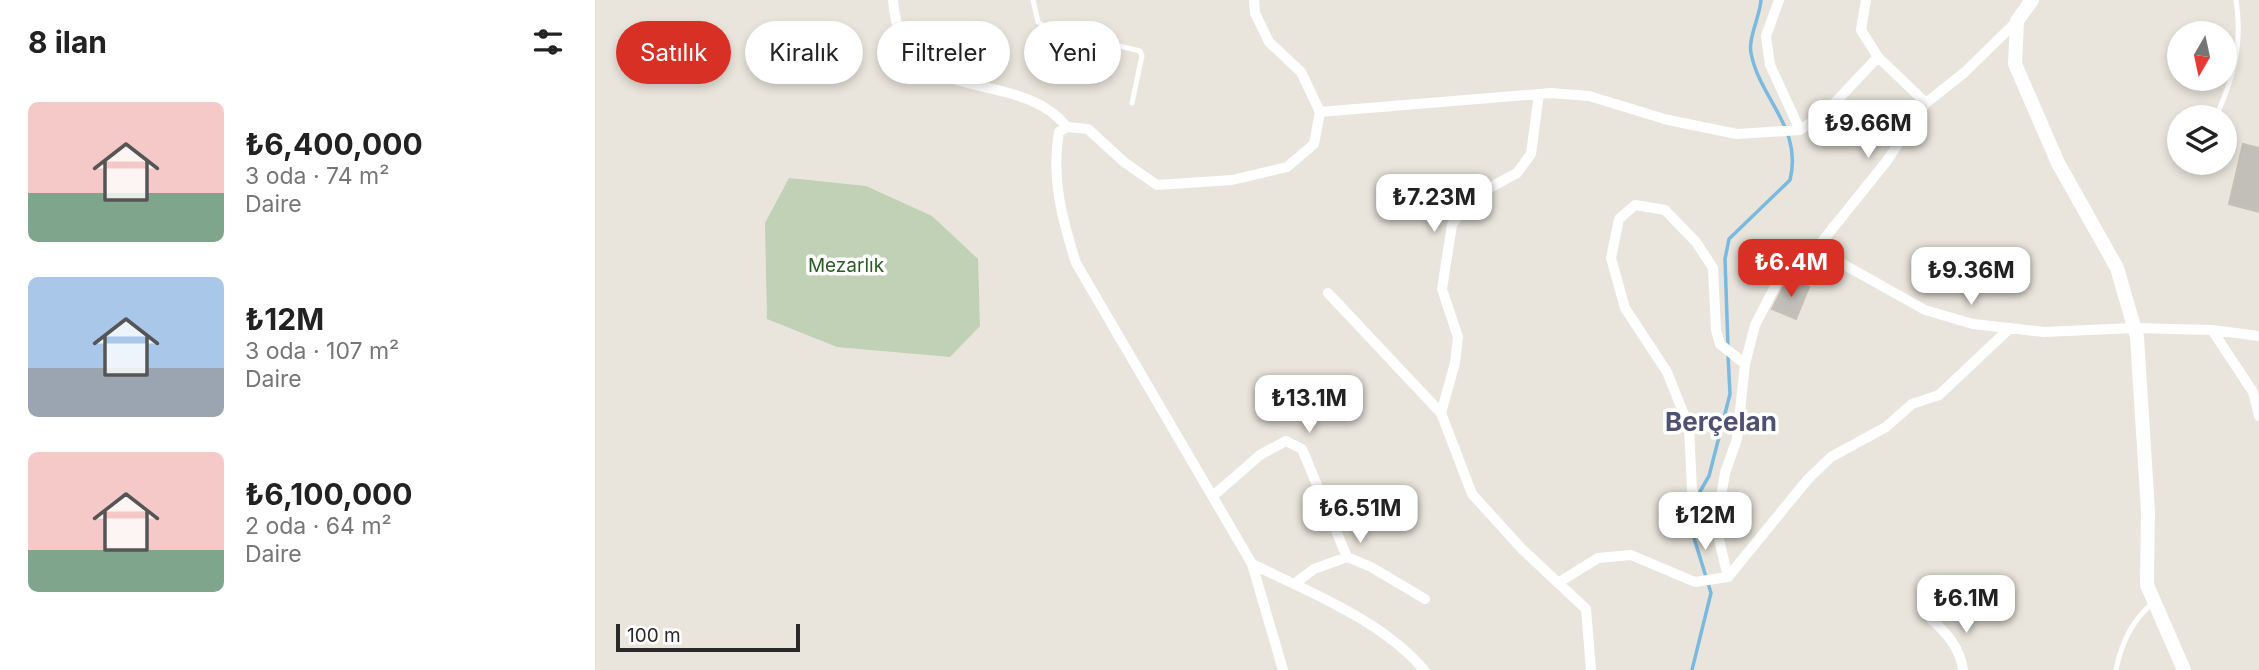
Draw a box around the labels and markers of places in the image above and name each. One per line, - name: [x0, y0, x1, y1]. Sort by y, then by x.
- pin: ₺9.66M: [1811, 100, 1925, 160]
- pin: ₺7.23M: [1377, 174, 1491, 234]
- pin: ₺6.4M: [1742, 240, 1840, 299]
- pin: ₺9.36M: [1914, 247, 2028, 307]
- pin: ₺13.1M: [1252, 376, 1366, 435]
- pin: ₺6.51M: [1303, 486, 1417, 545]
- pin: ₺12M: [1664, 492, 1746, 552]
- pin: ₺6.1M: [1917, 576, 2015, 635]

